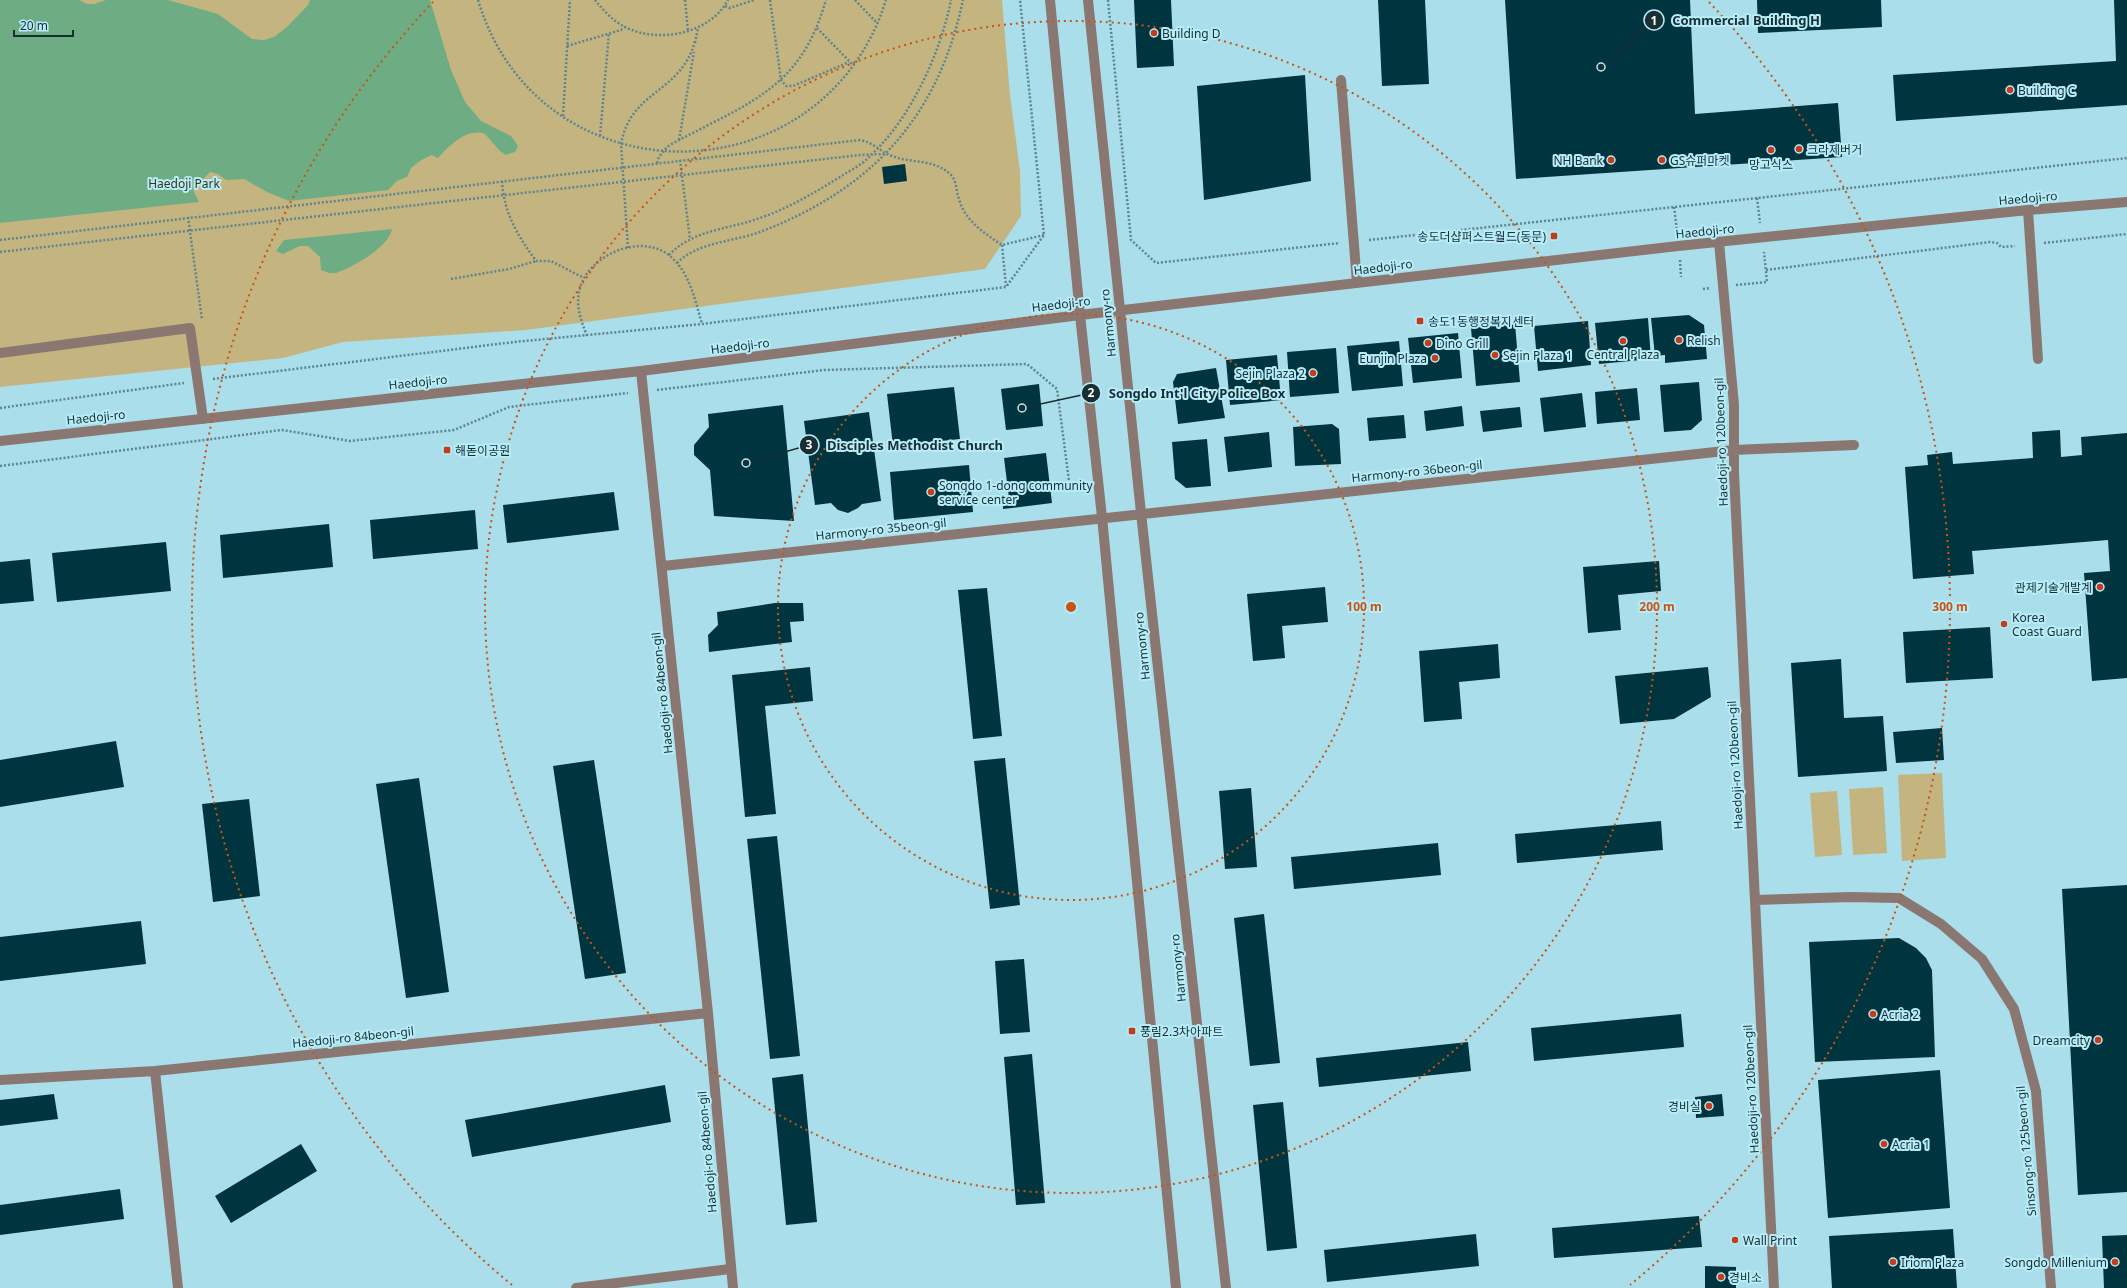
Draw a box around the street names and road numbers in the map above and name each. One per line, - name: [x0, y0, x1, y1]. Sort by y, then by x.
- street label: Haedoji-ro: [1998, 187, 2058, 209]
- street label: Haedoji-ro: [1675, 219, 1735, 243]
- street label: Haedoji-ro: [1353, 255, 1413, 279]
- street label: Harmony-ro: [1096, 288, 1120, 358]
- street label: Haedoji-ro: [1031, 292, 1091, 316]
- street label: Haedoji-ro: [710, 334, 770, 358]
- street label: Haedoji-ro: [388, 370, 448, 394]
- street label: Haedoji-ro 120beon-gil: [1710, 377, 1732, 507]
- street label: Haedoji-ro: [66, 405, 126, 429]
- street label: Harmony-ro 36beon-gil: [1351, 456, 1483, 486]
- street label: Harmony-ro 35beon-gil: [815, 514, 947, 544]
- street label: Harmony-ro: [1130, 611, 1154, 681]
- street label: Haedoji-ro 84beon-gil: [647, 631, 677, 755]
- street label: Haedoji-ro 120beon-gil: [1723, 700, 1747, 830]
- street label: Harmony-ro: [1166, 933, 1190, 1003]
- street label: Haedoji-ro 84beon-gil: [291, 1022, 415, 1052]
- street label: Haedoji-ro 120beon-gil: [1739, 1024, 1763, 1154]
- street label: Sinsong-ro 125beon-gil: [2012, 1085, 2040, 1217]
- street label: Haedoji-ro 84beon-gil: [693, 1090, 721, 1214]

